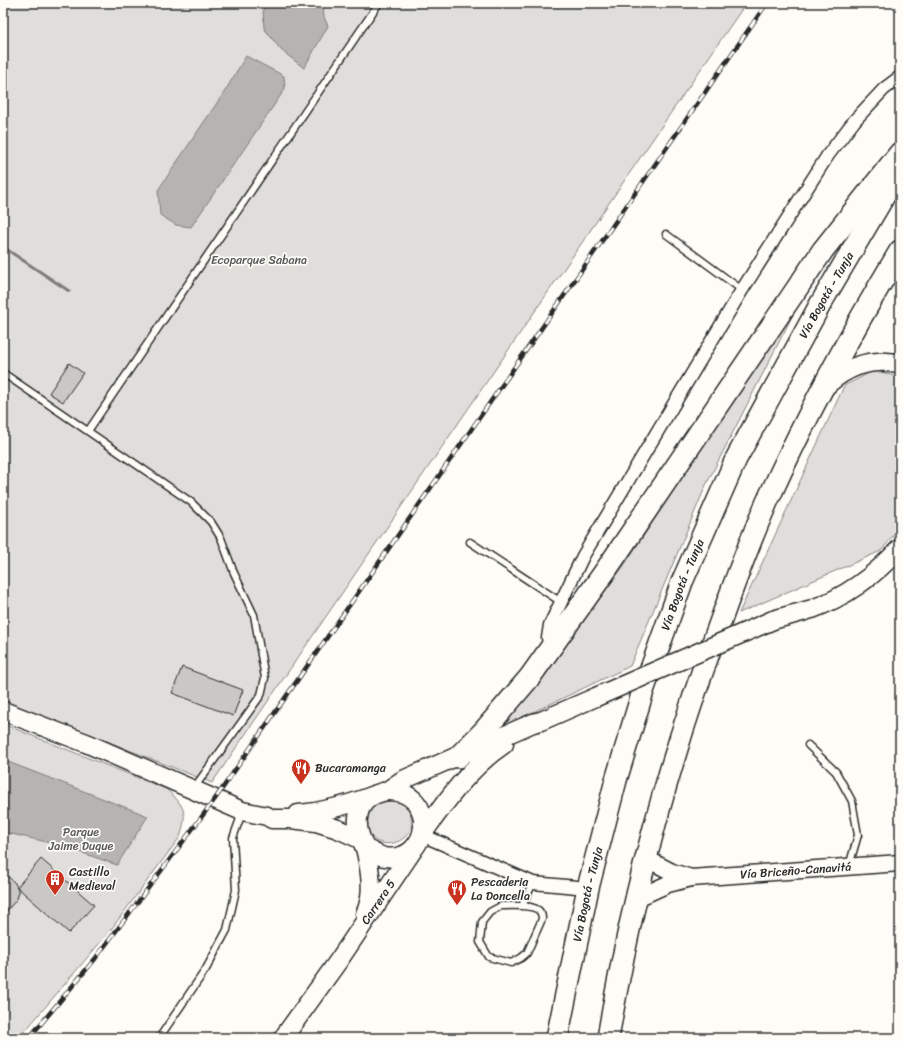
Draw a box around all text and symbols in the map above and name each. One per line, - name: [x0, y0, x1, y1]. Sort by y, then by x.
- street label: Vía Bogotá - Tunja: [793, 247, 860, 343]
- park label: Ecoparque Sabana: [211, 249, 307, 271]
- street label: Vía Bogotá - Tunja: [654, 535, 711, 634]
- restaurant icon: Bucaramanga: [290, 757, 312, 785]
- place label: Bucaramanga: [315, 757, 387, 779]
- park label: Parque Jaime Duque: [48, 821, 114, 857]
- street label: Vía Bogotá - Tunja: [566, 843, 610, 944]
- street label: Vía Briceño-Canavitá: [739, 856, 852, 885]
- place label: Castillo Medieval: [69, 861, 116, 897]
- building icon: Castillo Medieval: [44, 868, 66, 896]
- place label: Pescaderia La Doncella: [471, 871, 530, 907]
- street label: Carrera 5: [355, 875, 401, 929]
- restaurant icon: Pescaderia La Doncella: [446, 878, 468, 906]

